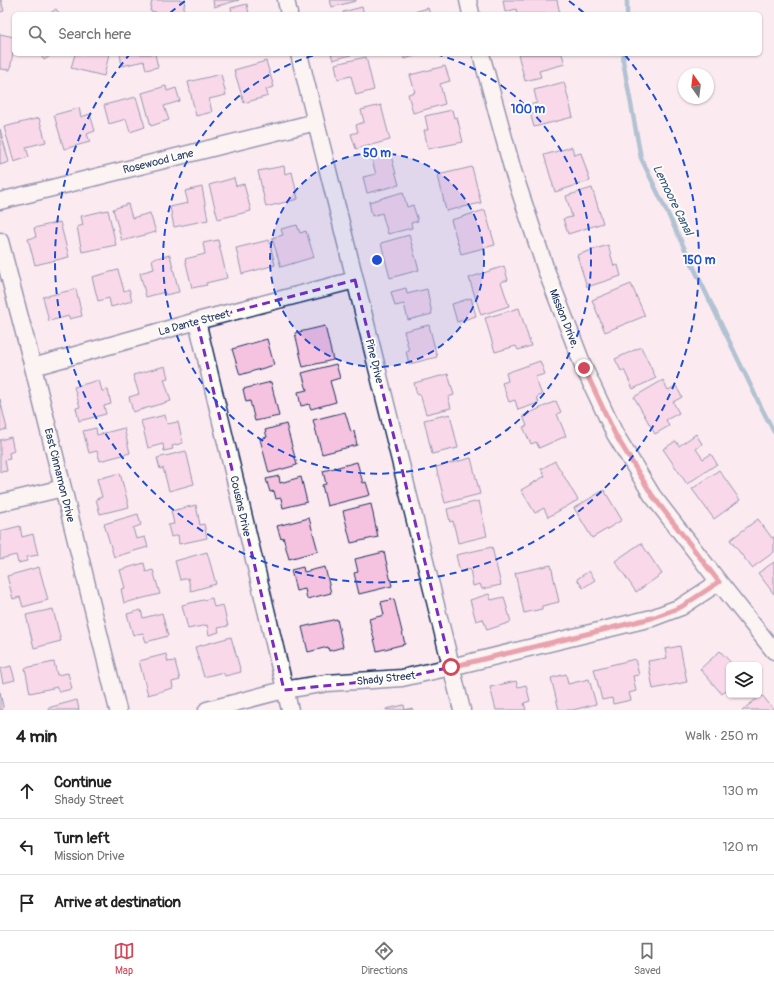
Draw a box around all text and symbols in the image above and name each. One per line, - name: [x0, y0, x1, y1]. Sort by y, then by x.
- search box: [12, 12, 762, 56]
- icon: search: [26, 23, 48, 45]
- text: Search here: [58, 25, 131, 44]
- north arrow: [678, 68, 714, 104]
- text: 100 m: [511, 102, 546, 117]
- street label: Rosewood Lane: [121, 146, 195, 177]
- text: 50 m: [363, 146, 391, 161]
- water label: Lemoore Canal: [649, 163, 697, 239]
- centre of rings: [370, 253, 384, 267]
- text: 150 m: [683, 253, 716, 268]
- street label: Mission Drive: [546, 287, 581, 348]
- street label: La Dante Street: [157, 307, 232, 338]
- street label: Pine Drive: [363, 337, 386, 385]
- route end: [575, 359, 593, 377]
- street label: East Cinnamon Drive: [42, 427, 78, 524]
- street label: Cousins Drive: [227, 475, 254, 538]
- route start: [442, 658, 460, 676]
- map controls: [726, 662, 762, 698]
- button: layers: [726, 662, 762, 698]
- street label: Shady Street: [356, 669, 417, 688]
- text: 4 min: [16, 726, 57, 747]
- text: Walk · 250 m: [685, 728, 758, 744]
- text: Continue: [54, 773, 112, 792]
- icon: ahead: [16, 780, 38, 802]
- text: 130 m: [722, 783, 758, 799]
- text: Shady Street: [54, 792, 124, 808]
- text: Turn left: [54, 829, 110, 848]
- icon: left: [16, 836, 38, 858]
- text: 120 m: [722, 839, 758, 855]
- text: Mission Drive: [54, 848, 124, 864]
- icon: arrive: [16, 892, 38, 914]
- text: Arrive at destination: [54, 893, 181, 912]
- tab: Map: [113, 940, 135, 977]
- tab: Directions: [361, 940, 408, 977]
- tab: Saved: [634, 940, 661, 977]

